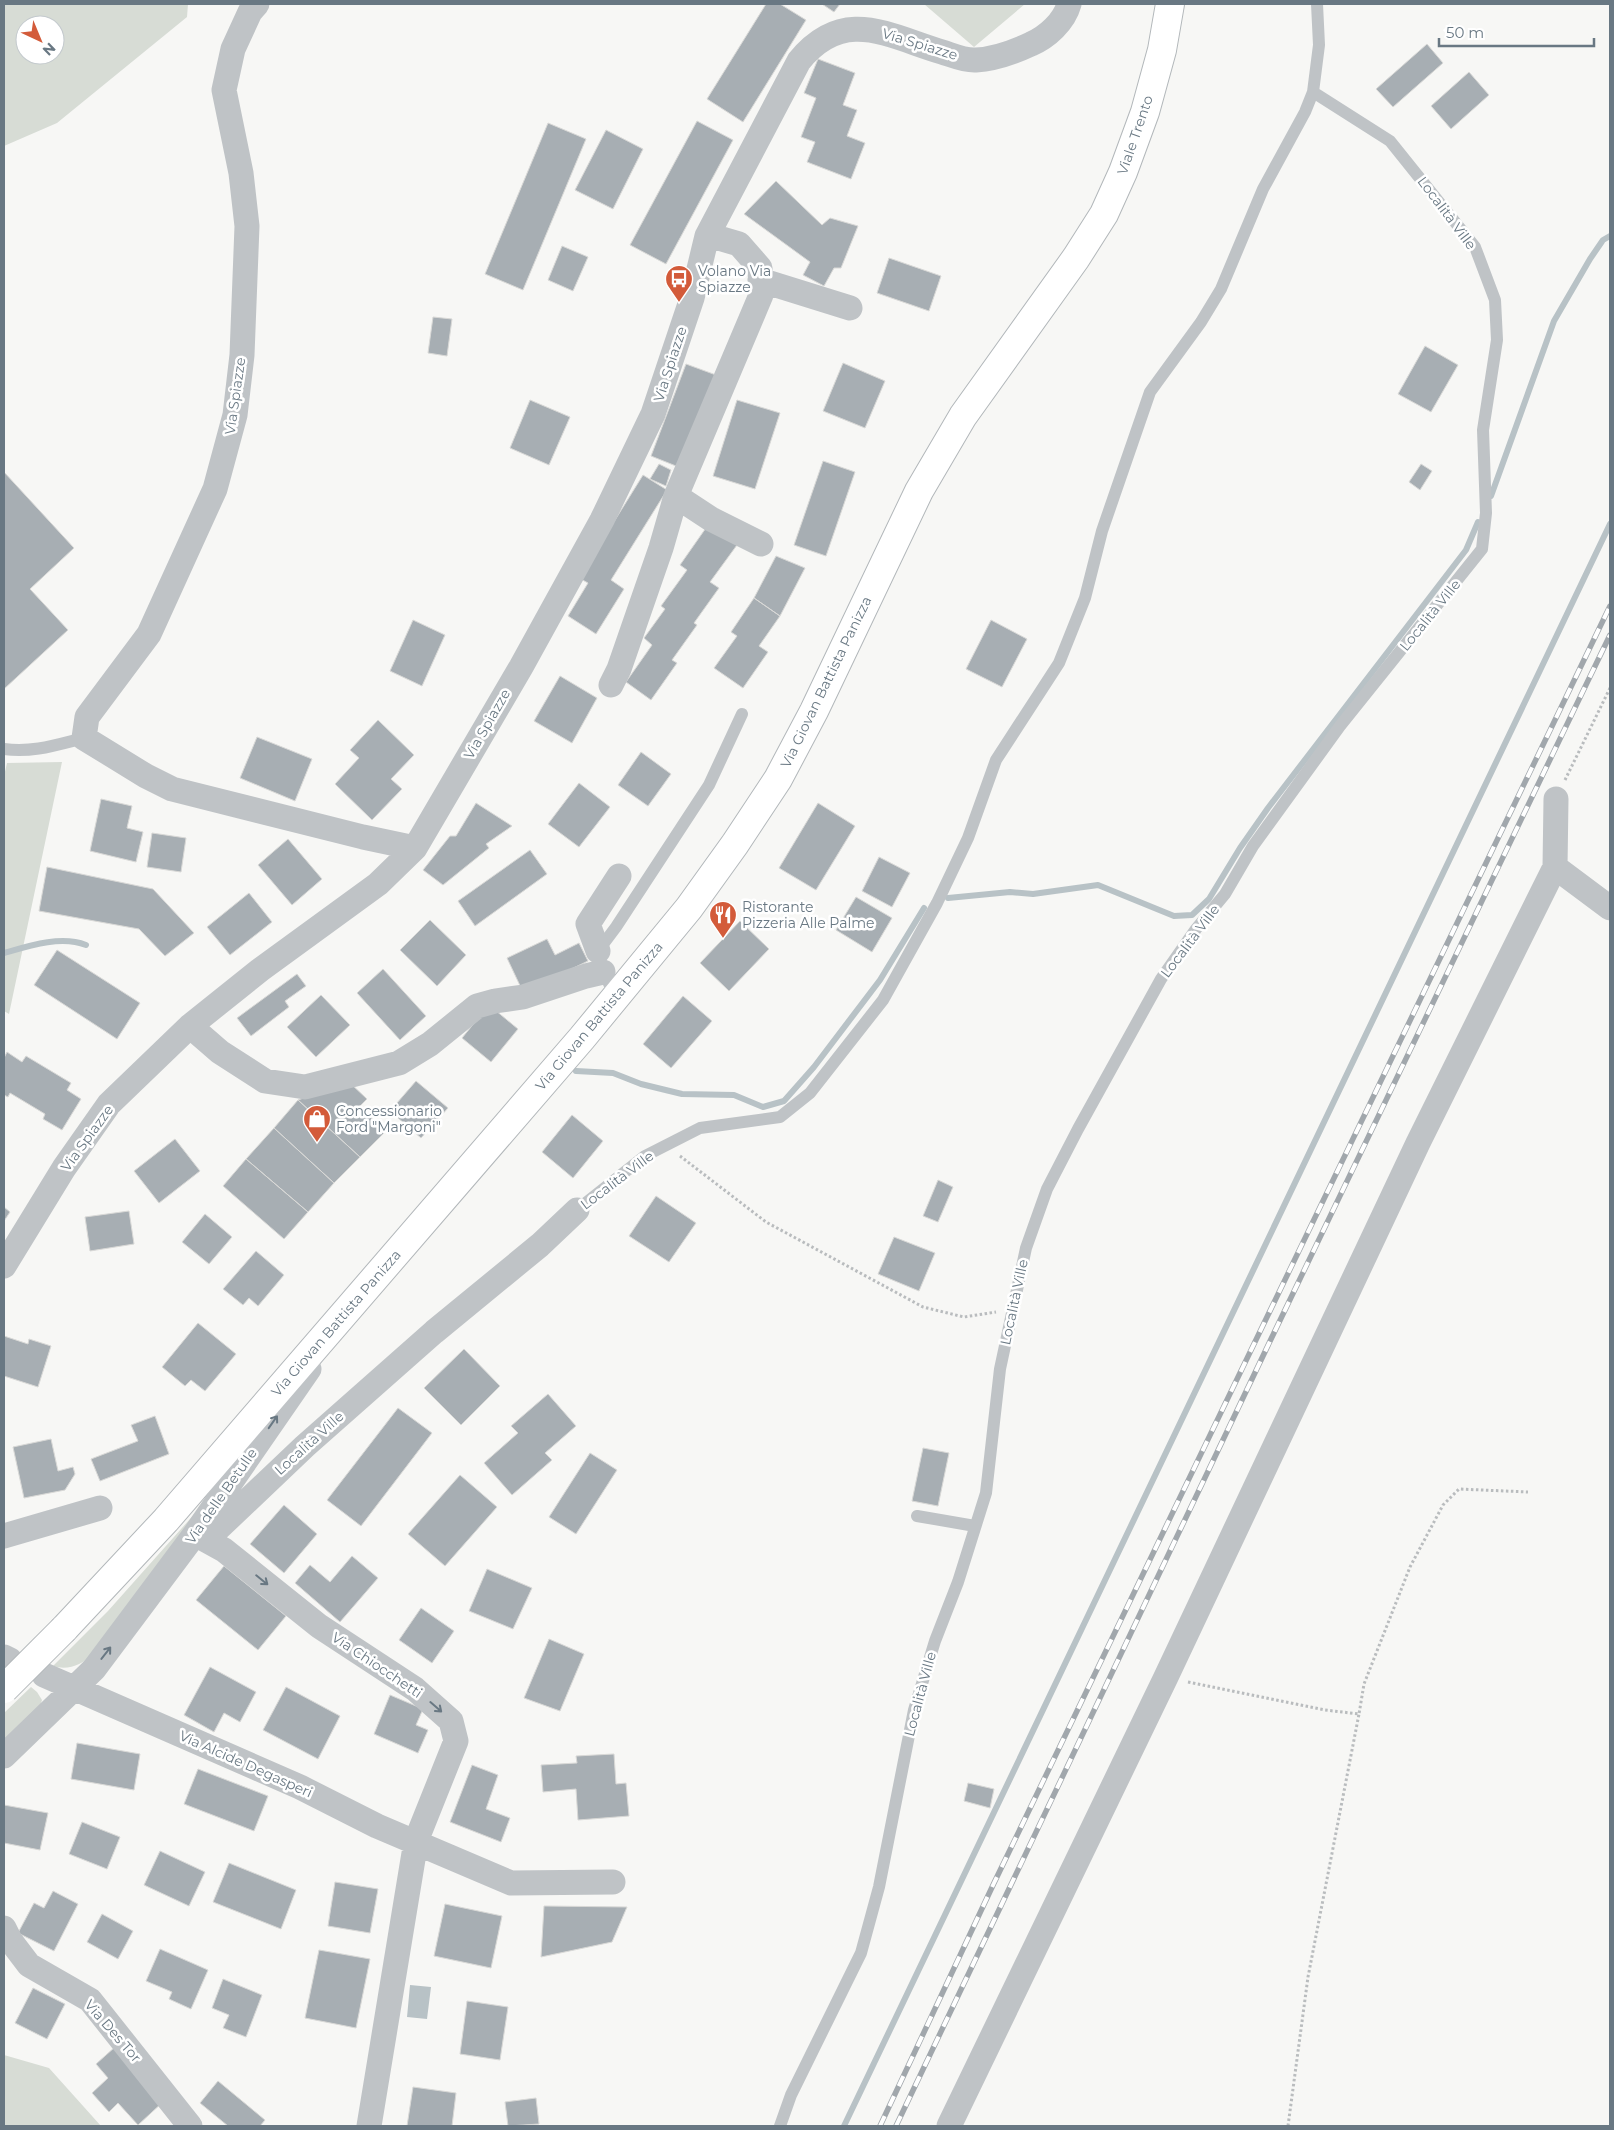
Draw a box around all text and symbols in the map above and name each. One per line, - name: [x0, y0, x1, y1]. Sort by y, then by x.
- north arrow: [15, 15, 65, 65]
- scale bar: [1439, 15, 1594, 47]
- text: 50 m: [1446, 23, 1484, 42]
- street label: Via Spiazze: [880, 24, 960, 64]
- text: N: [39, 39, 59, 60]
- street label: Viale Trento: [1113, 93, 1157, 177]
- street label: Località Ville: [1414, 173, 1480, 253]
- place label: Volano Via Spiazze: [698, 262, 771, 296]
- bus stop icon: Volano Via Spiazze: [664, 264, 694, 303]
- street label: Via Spiazze: [649, 324, 691, 404]
- street label: Via Spiazze: [221, 356, 249, 436]
- street label: Località Ville: [1396, 575, 1464, 655]
- street label: Via Giovan Battista Panizza: [777, 593, 875, 771]
- street label: Via Spiazze: [460, 686, 514, 762]
- place label: Ristorante Pizzeria Alle Palme: [742, 898, 875, 932]
- restaurant icon: Ristorante Pizzeria Alle Palme: [708, 900, 738, 939]
- street label: Località Ville: [1157, 901, 1223, 981]
- street label: Via Giovan Battista Panizza: [531, 938, 667, 1094]
- street label: Via Spiazze: [57, 1101, 117, 1175]
- place label: Concessionario Ford "Margoni": [336, 1102, 442, 1136]
- shop icon: Concessionario Ford "Margoni": [302, 1104, 332, 1143]
- street label: Località Ville: [577, 1147, 657, 1213]
- street label: Via Giovan Battista Panizza: [267, 1246, 405, 1400]
- street label: Località Ville: [996, 1258, 1032, 1346]
- street label: Località Ville: [271, 1407, 347, 1479]
- one-way arrow: [268, 1416, 278, 1430]
- street label: Via delle Betulle: [181, 1445, 261, 1547]
- one-way arrow: [255, 1575, 268, 1586]
- street label: Via Chiocchetti: [328, 1628, 426, 1702]
- one-way arrow: [100, 1647, 111, 1660]
- street label: Località Ville: [900, 1650, 940, 1738]
- one-way arrow: [429, 1701, 442, 1713]
- street label: Via Alcide Degasperi: [177, 1726, 315, 1802]
- street label: Via Des Tor: [81, 1996, 145, 2066]

